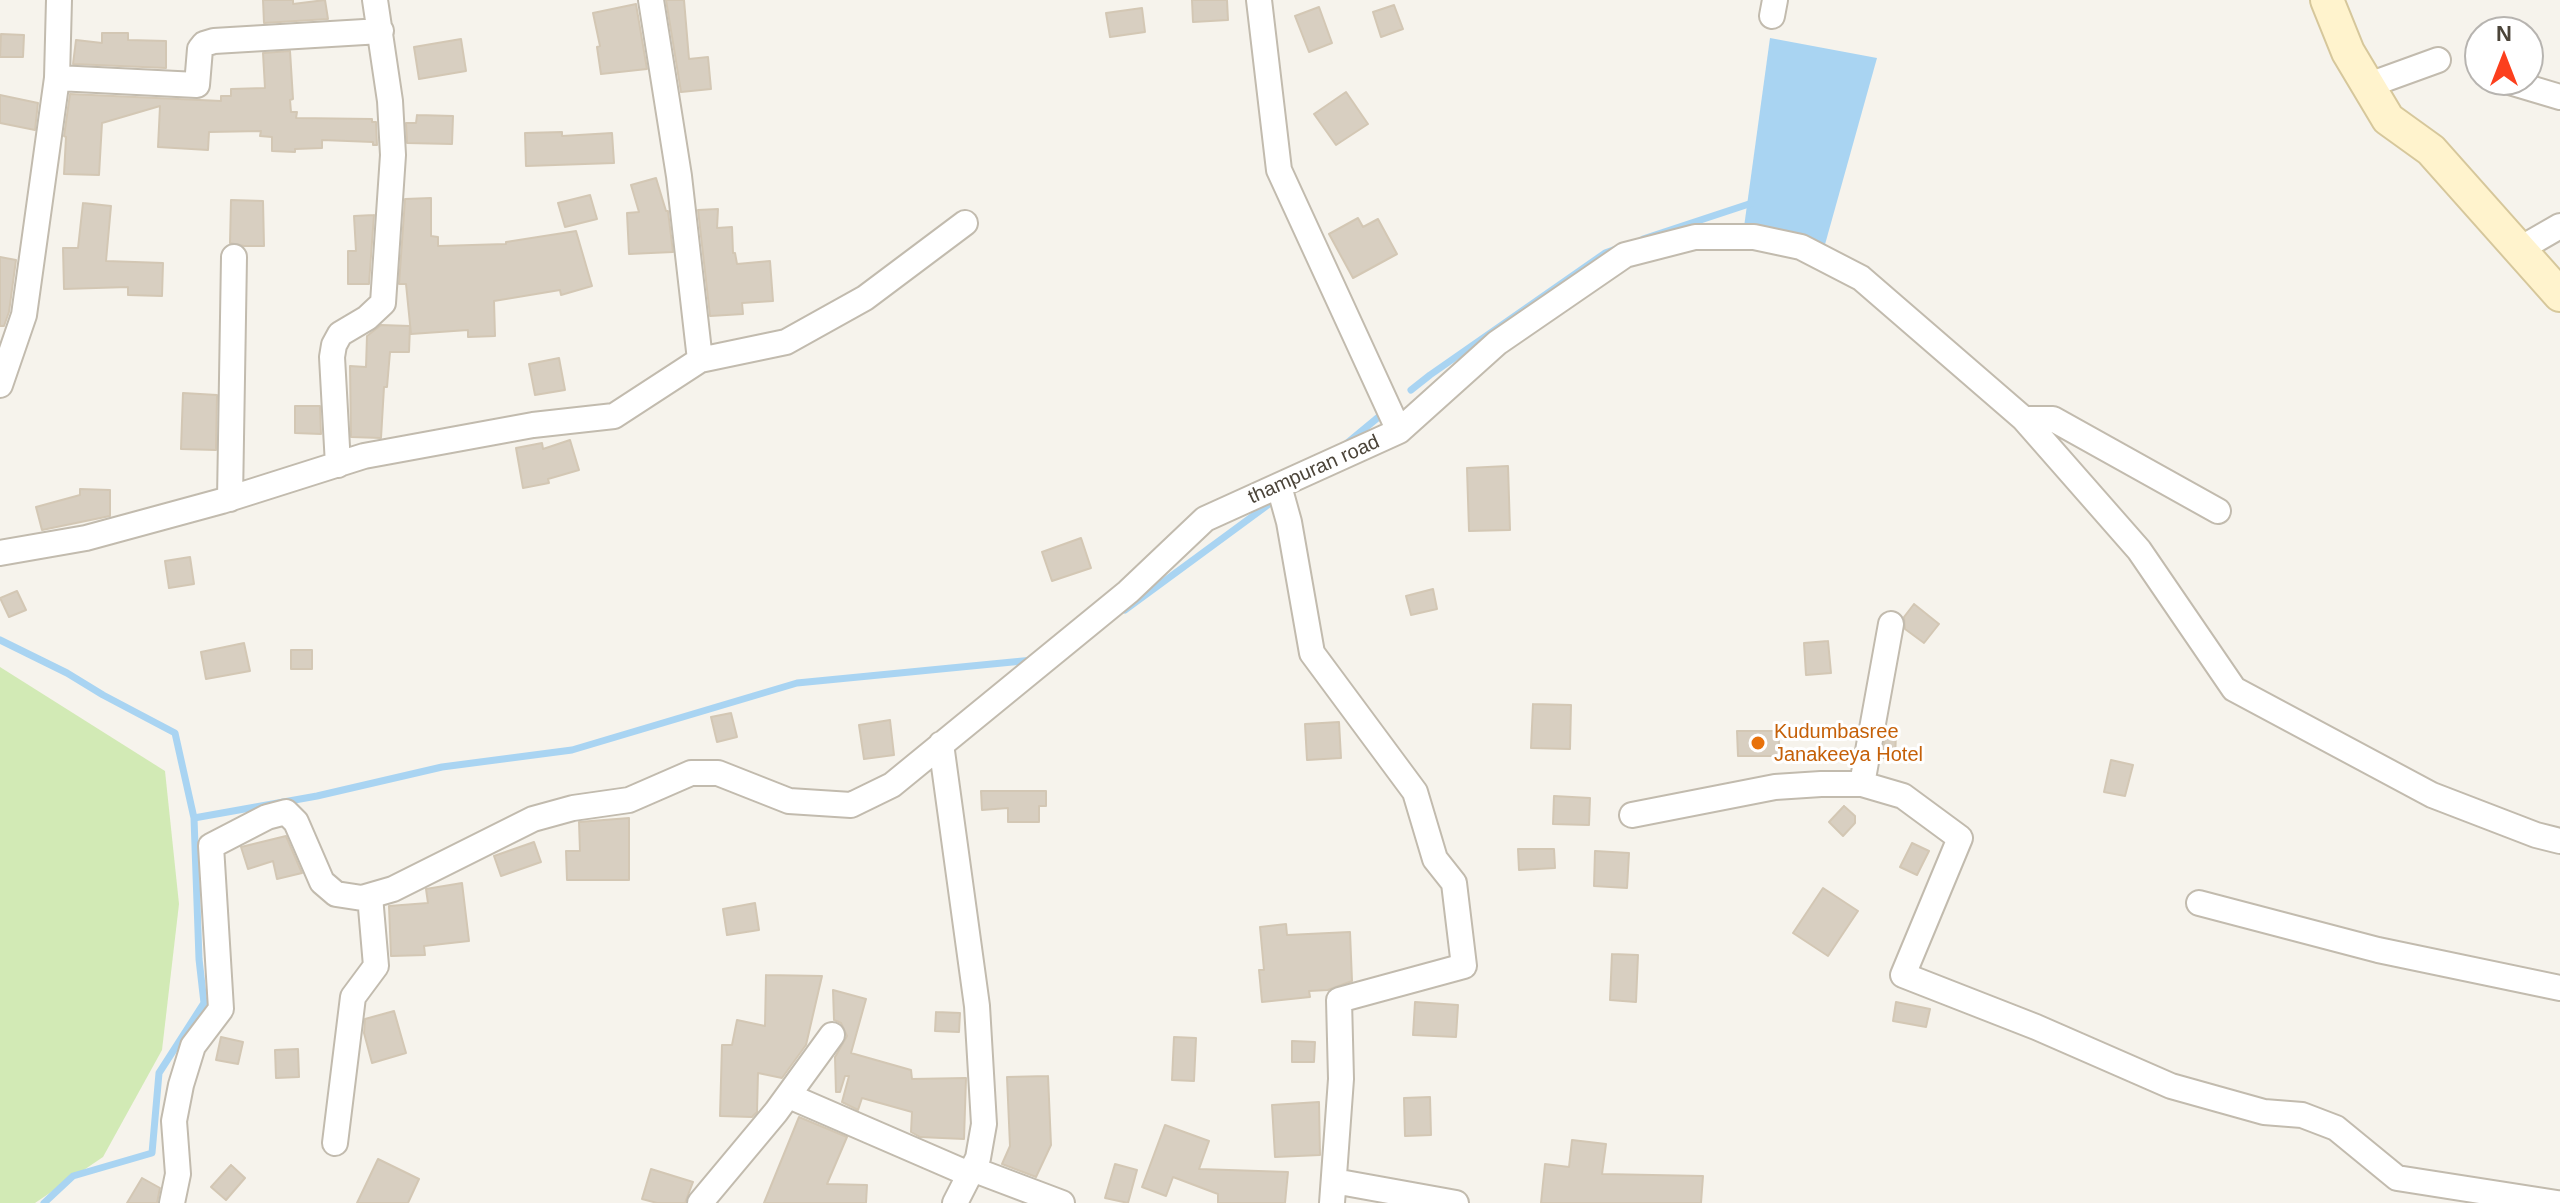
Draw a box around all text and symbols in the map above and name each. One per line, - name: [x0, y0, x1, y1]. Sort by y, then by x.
- north arrow: [2464, 16, 2544, 96]
- text: N: [2496, 21, 2512, 46]
- street label: thampuran road: [1245, 430, 1383, 510]
- place label: Kudumbasree Janakeeya Hotel: [1774, 720, 1923, 767]
- marker: Kudumbasree Janakeeya Hotel: [1749, 734, 1767, 752]

